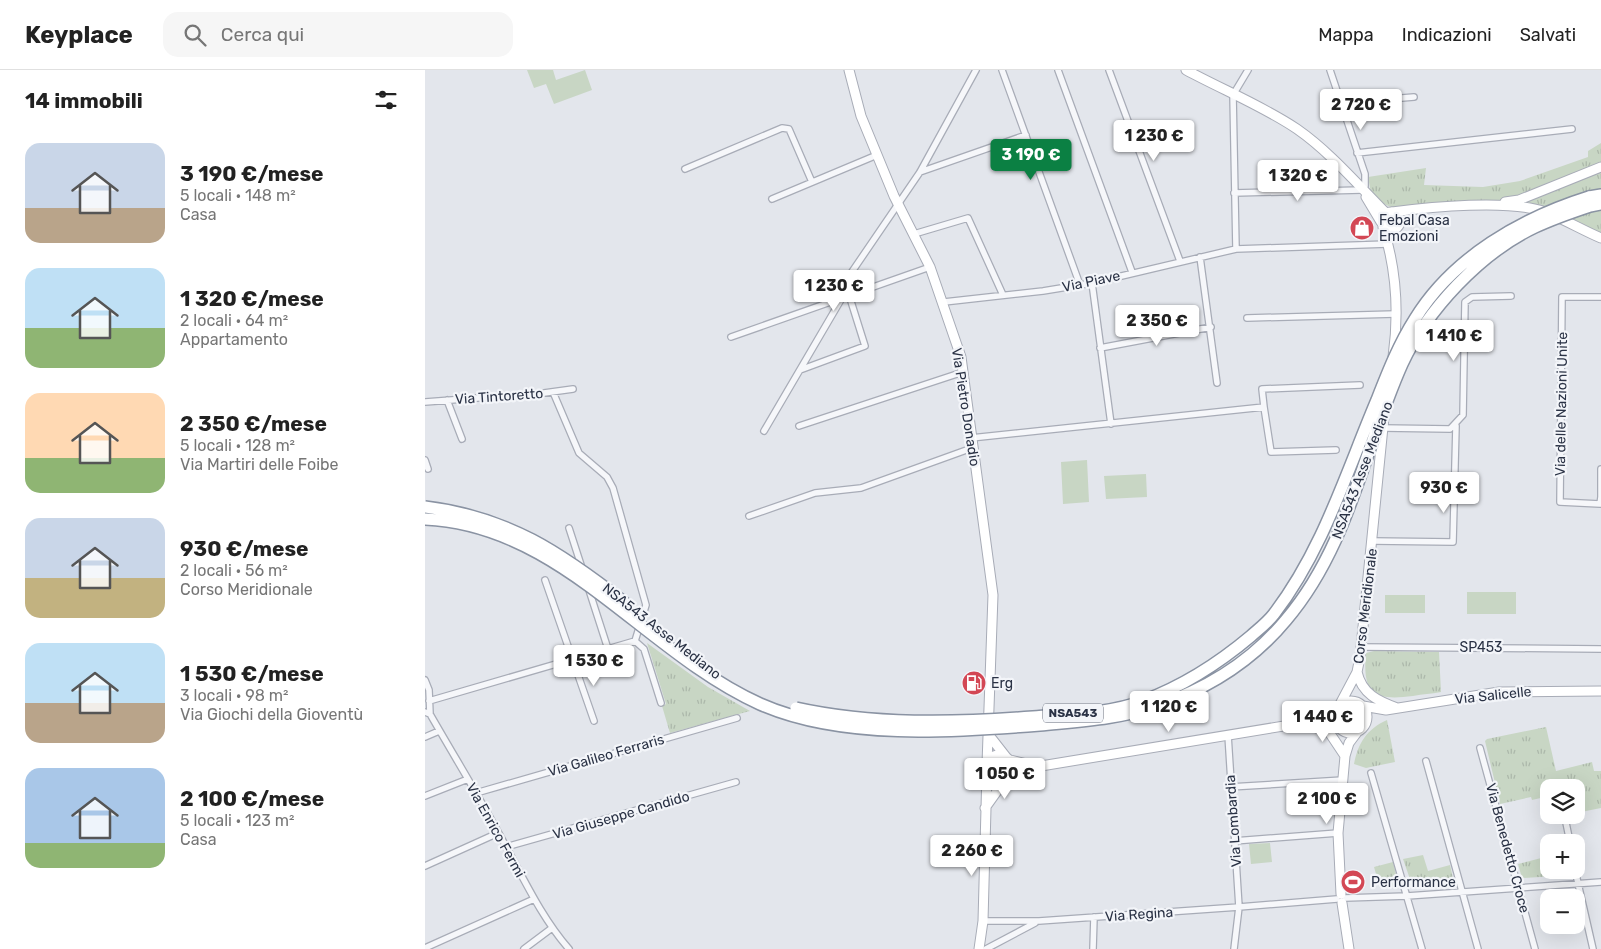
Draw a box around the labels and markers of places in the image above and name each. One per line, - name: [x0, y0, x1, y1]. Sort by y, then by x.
- pin: 2 720 €: [1315, 88, 1407, 131]
- pin: 1 230 €: [1108, 119, 1200, 162]
- pin: 3 190 €: [985, 138, 1077, 181]
- pin: 1 320 €: [1252, 160, 1344, 202]
- place label: Febal Casa Emozioni: [1379, 212, 1450, 245]
- shop icon: Febal Casa Emozioni: [1349, 215, 1375, 241]
- pin: 1 230 €: [788, 270, 880, 312]
- pin: 2 350 €: [1111, 304, 1203, 347]
- pin: 1 410 €: [1408, 320, 1500, 362]
- pin: 930 €: [1409, 472, 1479, 514]
- pin: 1 530 €: [548, 644, 640, 687]
- fuel station icon: Erg: [961, 670, 987, 696]
- place label: Erg: [991, 675, 1013, 692]
- pin: 1 120 €: [1123, 690, 1215, 733]
- pin: 1 440 €: [1277, 700, 1369, 743]
- pin: 1 050 €: [959, 758, 1051, 800]
- pin: 2 100 €: [1281, 782, 1373, 825]
- pin: 2 260 €: [926, 834, 1018, 877]
- sports icon: Performance: [1340, 869, 1366, 895]
- place label: Performance: [1371, 874, 1456, 891]

